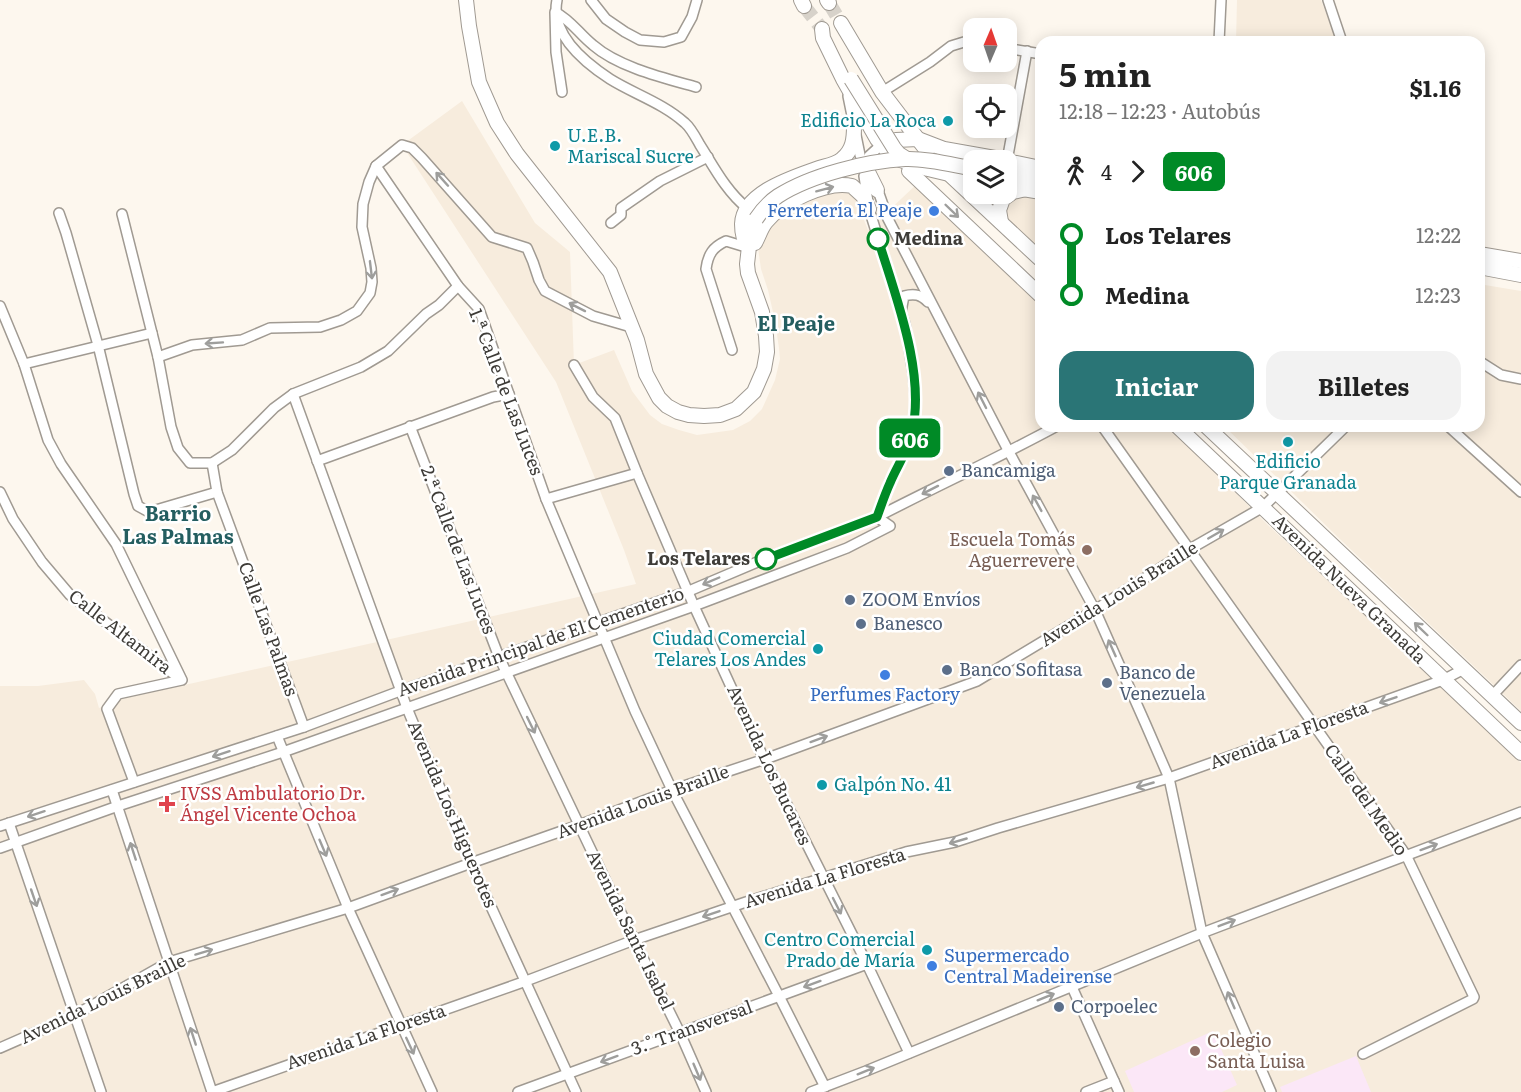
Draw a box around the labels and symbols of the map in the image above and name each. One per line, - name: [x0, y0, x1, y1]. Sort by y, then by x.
- north arrow: [963, 18, 1017, 72]
- place label: Edificio La Roca: [800, 106, 936, 133]
- marker: Edificio La Roca: [941, 114, 955, 128]
- place label: U.E.B. Mariscal Sucre: [567, 121, 694, 169]
- marker: U.E.B. Mariscal Sucre: [548, 139, 562, 153]
- one-way arrow: [435, 172, 449, 187]
- one-way arrow: [815, 182, 834, 194]
- place label: Ferretería El Peaje: [767, 196, 922, 223]
- marker: Ferretería El Peaje: [927, 204, 941, 218]
- one-way arrow: [944, 204, 959, 218]
- place label: Medina: [894, 224, 964, 251]
- marker: Medina: [867, 228, 889, 250]
- one-way arrow: [366, 260, 377, 280]
- one-way arrow: [568, 301, 586, 312]
- street label: 1.ª Calle de Las Luces: [463, 304, 552, 479]
- district label: El Peaje: [757, 307, 835, 337]
- one-way arrow: [204, 338, 224, 349]
- one-way arrow: [976, 392, 987, 410]
- line badge: 606: [876, 418, 944, 458]
- marker: Edificio Parque Granada: [1281, 435, 1295, 449]
- place label: Edificio Parque Granada: [1219, 447, 1357, 495]
- place label: Bancamiga: [961, 456, 1056, 483]
- street label: 2.ª Calle de Las Luces: [415, 461, 504, 638]
- marker: Bancamiga: [942, 464, 956, 478]
- one-way arrow: [921, 485, 939, 496]
- one-way arrow: [1031, 495, 1042, 513]
- district label: Barrio Las Palmas: [122, 497, 234, 550]
- street label: Avenida Nueva Granada: [1267, 507, 1434, 669]
- place label: Escuela Tomás Aguerrevere: [949, 525, 1075, 573]
- one-way arrow: [1207, 528, 1224, 540]
- street label: Avenida Louis Braille: [1034, 533, 1202, 652]
- marker: Escuela Tomás Aguerrevere: [1080, 543, 1094, 557]
- place label: Los Telares: [647, 544, 750, 571]
- marker: Los Telares: [755, 548, 777, 570]
- street label: Calle Las Palmas: [233, 558, 306, 699]
- one-way arrow: [703, 576, 721, 588]
- street label: Avenida Principal de El Cementerio: [394, 579, 687, 702]
- street label: Calle Altamira: [64, 582, 178, 680]
- place label: ZOOM Envíos: [862, 585, 980, 612]
- marker: ZOOM Envíos: [843, 593, 857, 607]
- place label: Banesco: [873, 609, 943, 636]
- marker: Banesco: [854, 617, 868, 631]
- one-way arrow: [1414, 622, 1429, 636]
- place label: Ciudad Comercial Telares Los Andes: [652, 624, 806, 672]
- one-way arrow: [1105, 639, 1117, 657]
- marker: Ciudad Comercial Telares Los Andes: [811, 642, 825, 656]
- place label: Banco Sofitasa: [959, 655, 1083, 682]
- place label: Banco de Venezuela: [1119, 658, 1206, 706]
- marker: Banco Sofitasa: [940, 663, 954, 677]
- marker: Perfumes Factory: [878, 668, 892, 682]
- marker: Banco de Venezuela: [1100, 676, 1114, 690]
- street label: Avenida Los Bucares: [721, 680, 819, 849]
- place label: Perfumes Factory: [810, 680, 961, 707]
- street label: Avenida La Floresta: [1205, 692, 1372, 775]
- one-way arrow: [1379, 695, 1398, 706]
- street label: Avenida Los Higuerotes: [402, 715, 505, 911]
- one-way arrow: [526, 716, 538, 734]
- one-way arrow: [810, 733, 828, 744]
- street label: Calle del Medio: [1319, 738, 1416, 861]
- one-way arrow: [212, 749, 231, 760]
- street label: Avenida Louis Braille: [553, 757, 732, 844]
- place label: Galpón No. 41: [834, 770, 952, 797]
- marker: Galpón No. 41: [815, 778, 829, 792]
- place label: IVSS Ambulatorio Dr. Ángel Vicente Ochoa: [180, 779, 366, 827]
- one-way arrow: [1136, 780, 1155, 791]
- marker: IVSS Ambulatorio Dr. Ángel Vicente Ochoa: [158, 795, 176, 813]
- one-way arrow: [27, 809, 46, 820]
- one-way arrow: [949, 836, 968, 847]
- one-way arrow: [318, 839, 329, 857]
- street label: Avenida La Floresta: [741, 839, 909, 914]
- one-way arrow: [1419, 840, 1438, 851]
- one-way arrow: [127, 842, 138, 861]
- street label: Avenida Santa Isabel: [581, 844, 682, 1014]
- one-way arrow: [380, 886, 399, 897]
- one-way arrow: [29, 889, 40, 907]
- one-way arrow: [832, 896, 843, 914]
- one-way arrow: [702, 909, 721, 920]
- one-way arrow: [1217, 917, 1236, 928]
- place label: Centro Comercial Prado de María: [764, 925, 915, 973]
- place label: Supermercado Central Madeirense: [944, 941, 1112, 989]
- marker: Centro Comercial Prado de María: [920, 943, 934, 957]
- street label: Avenida Louis Braille: [15, 946, 190, 1050]
- one-way arrow: [194, 946, 213, 957]
- marker: Supermercado Central Madeirense: [925, 959, 939, 973]
- one-way arrow: [803, 980, 822, 991]
- one-way arrow: [1037, 991, 1055, 1002]
- one-way arrow: [1225, 991, 1236, 1009]
- street label: 3.° Transversal: [627, 992, 756, 1061]
- place label: Corpoelec: [1071, 992, 1157, 1019]
- street label: Avenida La Floresta: [282, 996, 449, 1076]
- marker: Corpoelec: [1052, 1000, 1066, 1014]
- place label: Colegio Santa Luisa: [1207, 1026, 1306, 1074]
- one-way arrow: [187, 1028, 198, 1046]
- one-way arrow: [405, 1036, 417, 1054]
- marker: Colegio Santa Luisa: [1188, 1044, 1202, 1058]
- one-way arrow: [600, 1054, 619, 1065]
- one-way arrow: [692, 1062, 703, 1080]
- one-way arrow: [856, 1065, 875, 1076]

